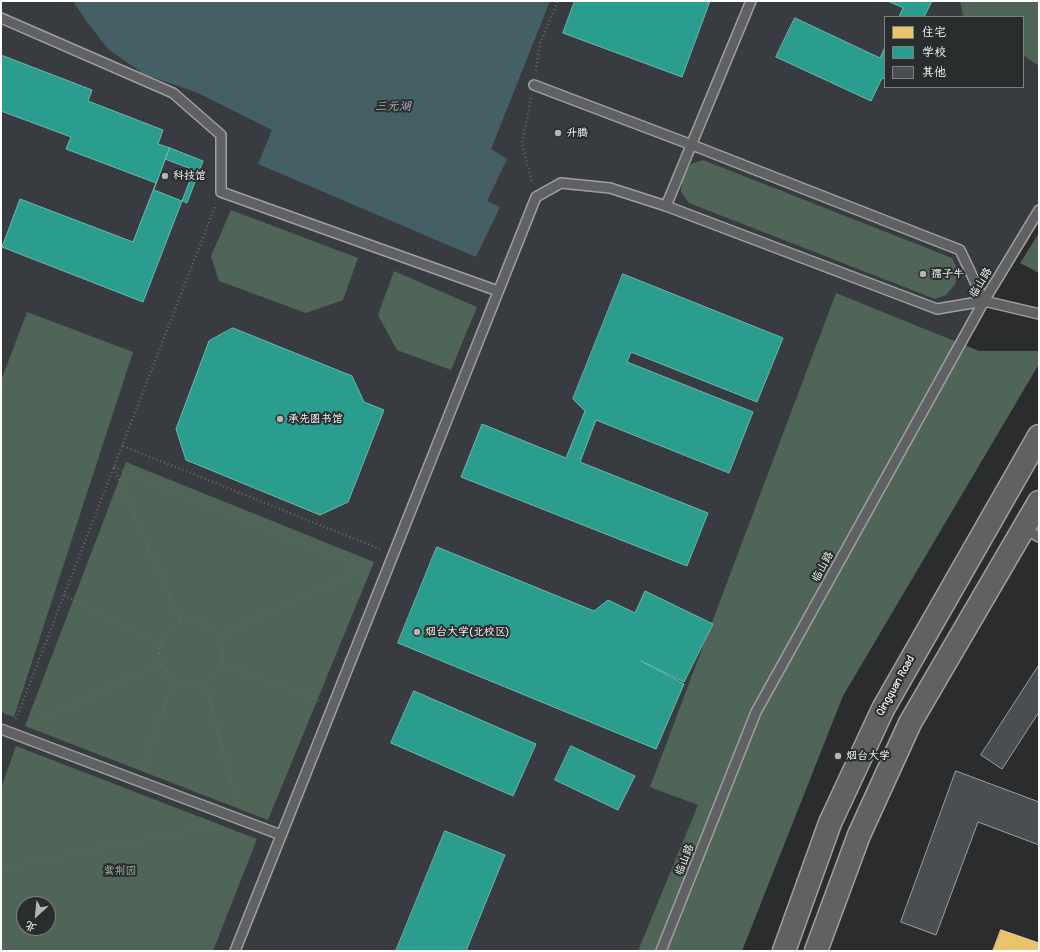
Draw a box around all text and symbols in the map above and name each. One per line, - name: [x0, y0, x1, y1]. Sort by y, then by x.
- legend: [884, 16, 1024, 88]
- text: 住宅: [922, 25, 946, 40]
- text: 学校: [922, 45, 946, 60]
- text: 其他: [922, 65, 946, 80]
- water label: 三元湖: [375, 100, 411, 114]
- place label: 升腾: [566, 126, 588, 140]
- marker: 升腾: [553, 128, 563, 138]
- place label: 科技馆: [173, 169, 206, 183]
- marker: 科技馆: [160, 171, 170, 181]
- street label: 临山路: [967, 265, 995, 301]
- place label: 孺子牛: [931, 267, 964, 281]
- marker: 孺子牛: [918, 269, 928, 279]
- place label: 承先图书馆: [288, 412, 343, 426]
- marker: 承先图书馆: [275, 414, 285, 424]
- street label: 临山路: [809, 549, 837, 585]
- place label: 烟台大学(北校区): [425, 625, 509, 639]
- marker: 烟台大学(北校区): [412, 627, 422, 637]
- street label: Qingquan Road: [874, 653, 918, 719]
- place label: 烟台大学: [846, 749, 890, 763]
- marker: 烟台大学: [833, 751, 843, 761]
- street label: 临山路: [673, 842, 697, 878]
- park label: 紫荆园: [104, 864, 136, 878]
- north arrow: [16, 896, 56, 936]
- text: 北: [23, 918, 39, 935]

